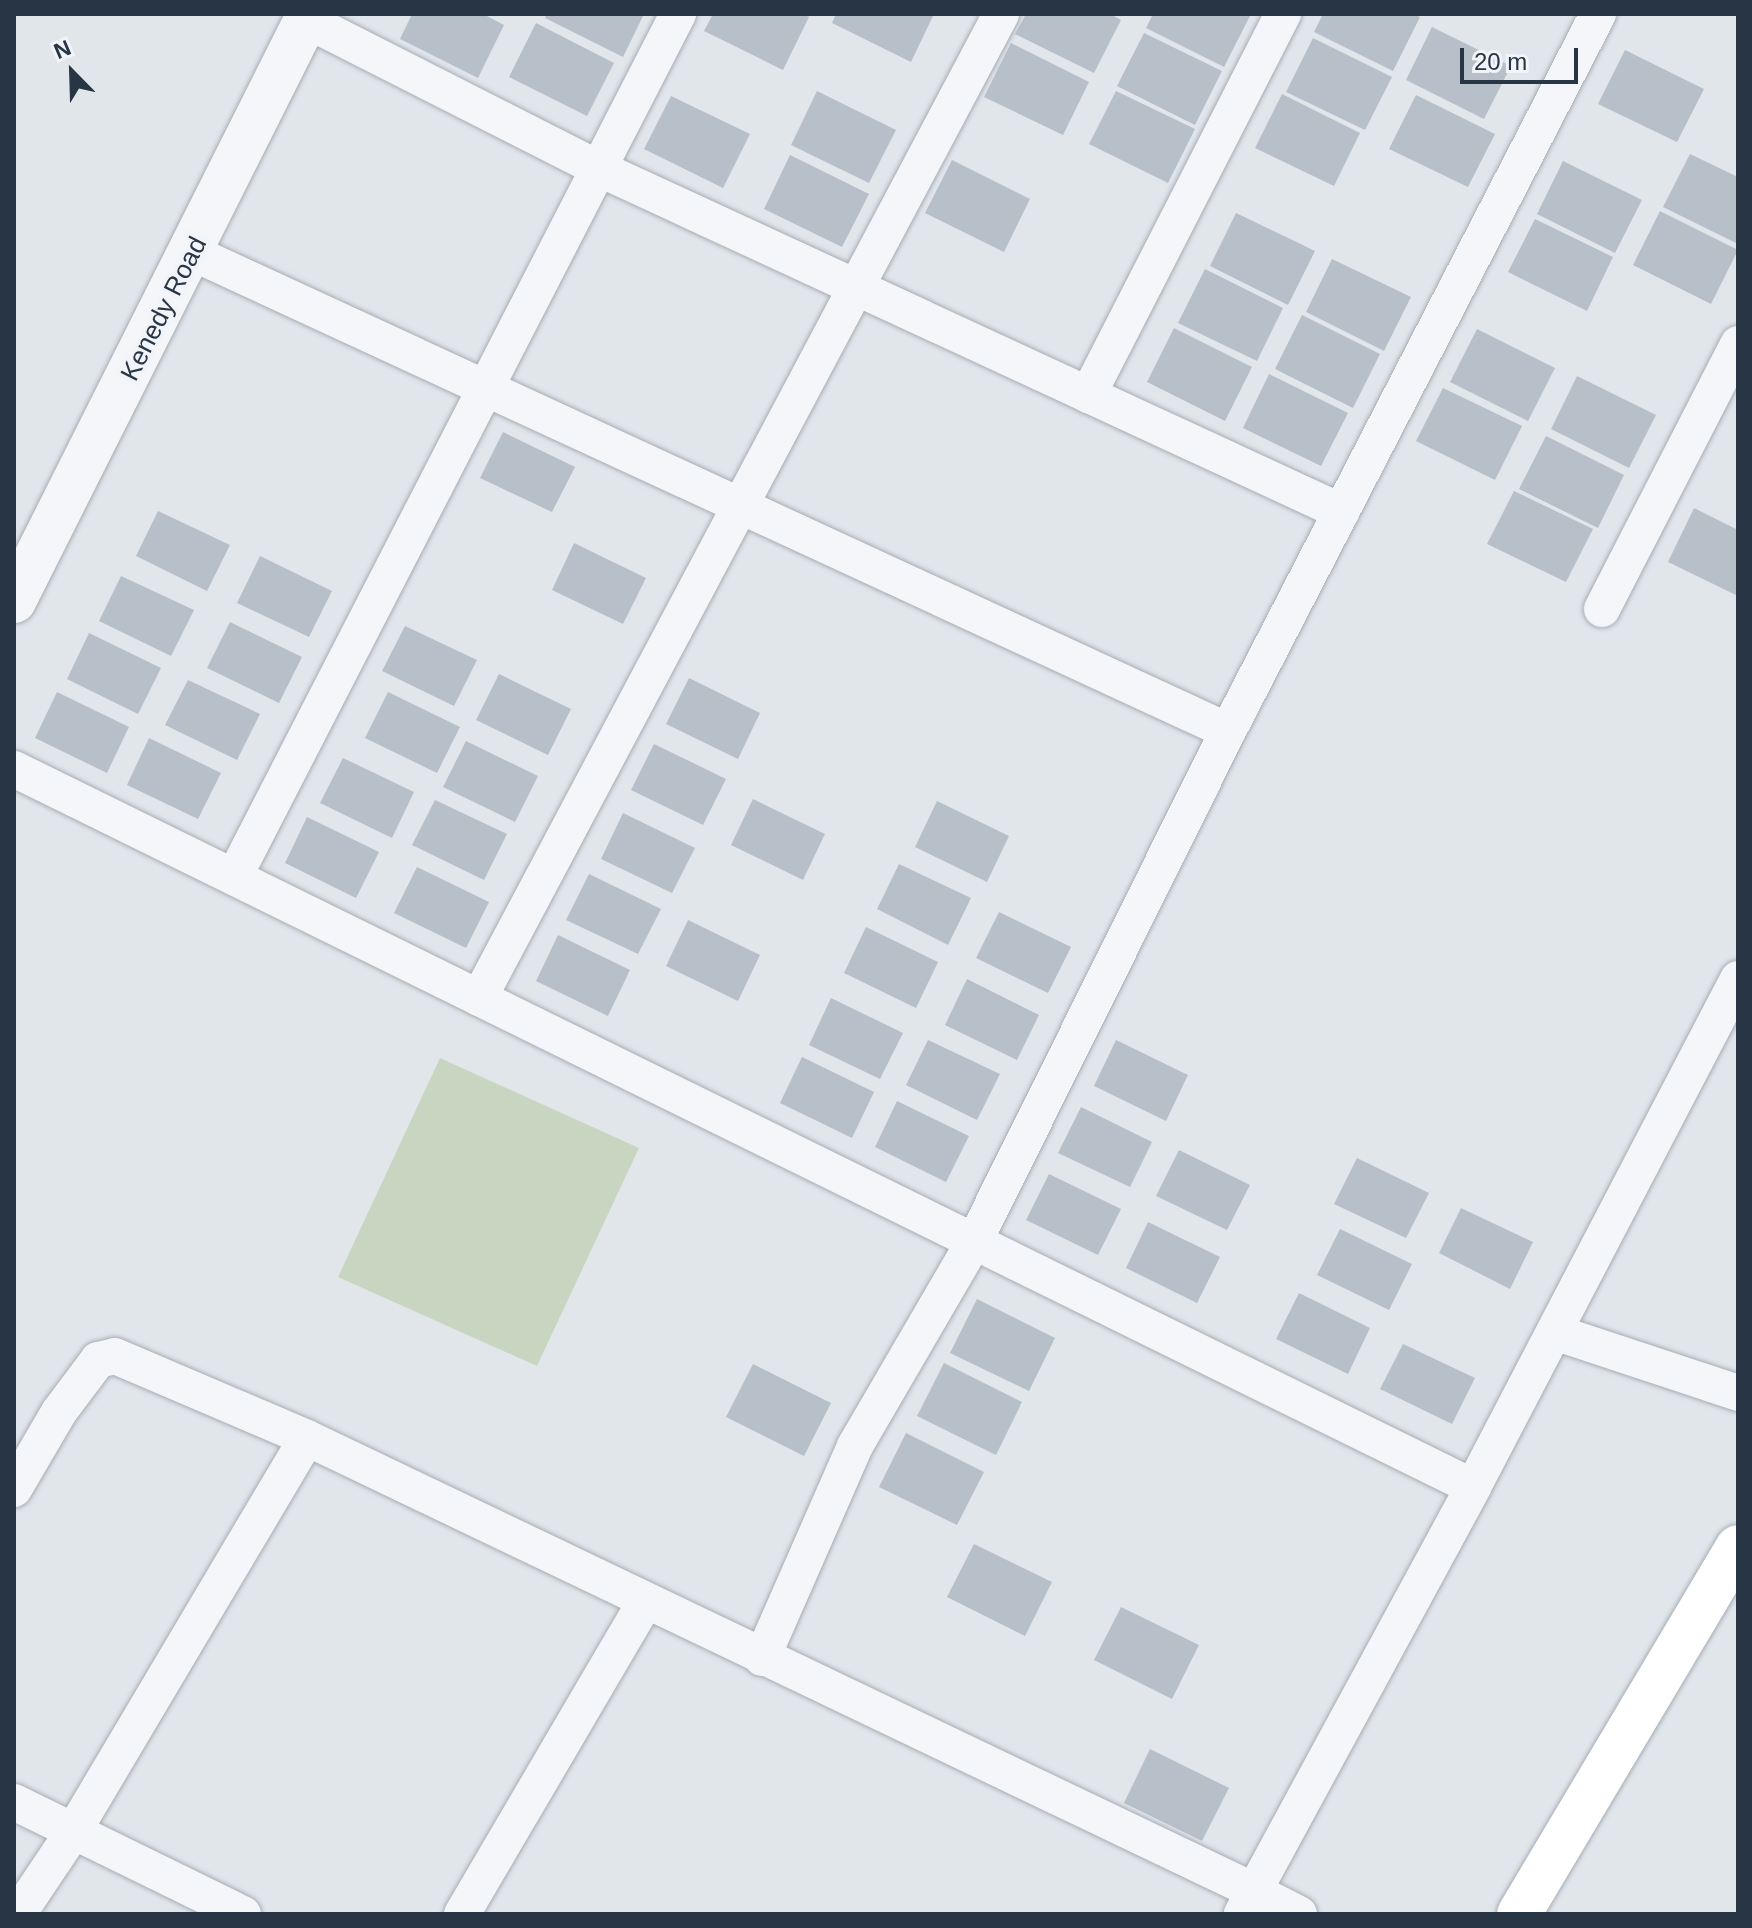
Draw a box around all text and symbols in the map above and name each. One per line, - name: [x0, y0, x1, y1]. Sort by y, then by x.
- north arrow: [32, 32, 112, 112]
- scale bar: [1464, 32, 1582, 82]
- text: N: [50, 35, 75, 64]
- text: 20 m: [1474, 48, 1527, 75]
- street label: Kenedy Road: [114, 232, 214, 386]

